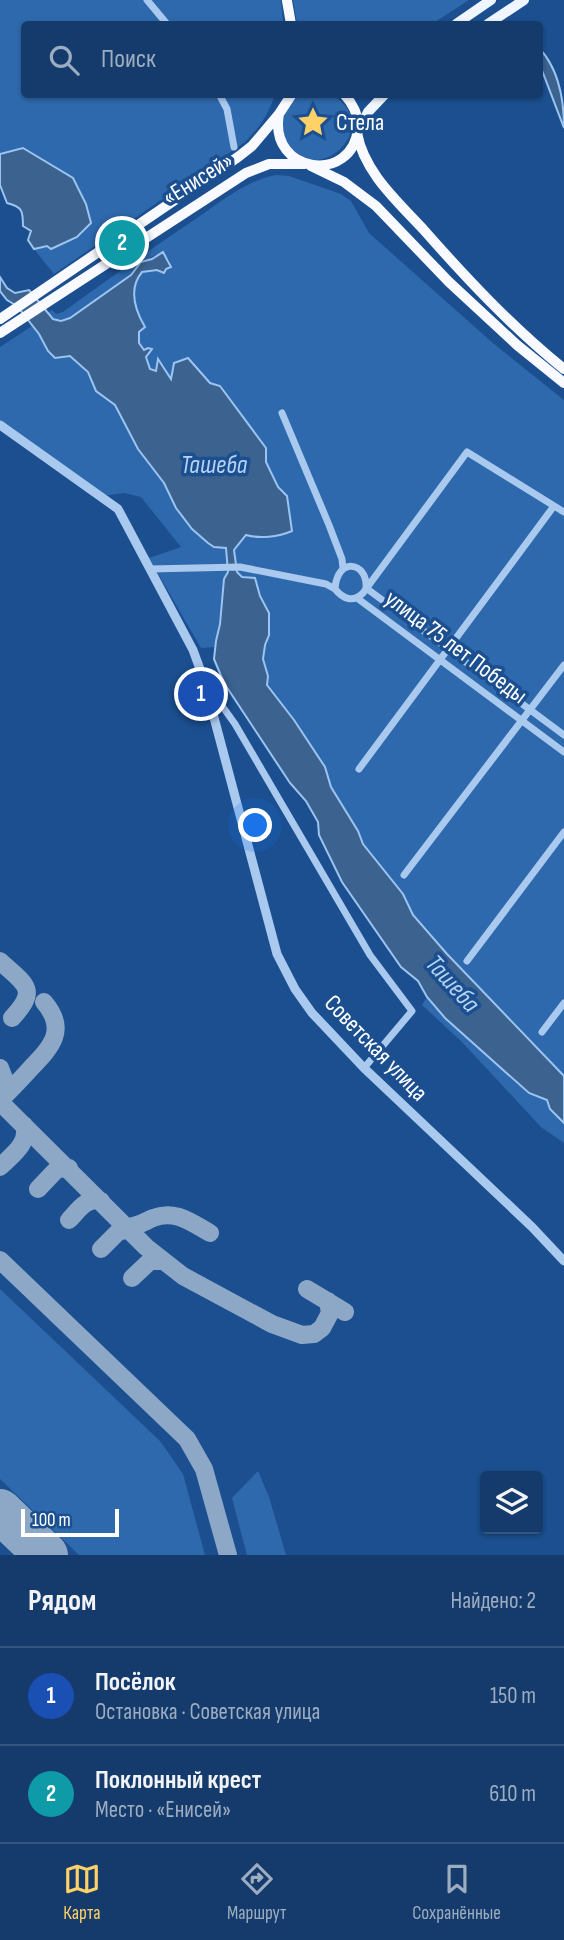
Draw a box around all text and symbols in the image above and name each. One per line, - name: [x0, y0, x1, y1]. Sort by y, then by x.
- search box: [21, 21, 543, 98]
- icon: search: [45, 41, 83, 79]
- text: Поиск: [101, 44, 156, 75]
- place icon: Стела: [296, 105, 330, 139]
- place label: Стела: [336, 108, 384, 137]
- street label: «Енисей»: [157, 146, 239, 212]
- pin: 2: [99, 217, 145, 269]
- water label: Ташеба: [181, 450, 248, 481]
- street label: улица 75 лет Победы: [379, 584, 533, 710]
- pin: 1: [178, 668, 224, 720]
- your location: [238, 808, 272, 842]
- water label: Ташеба: [418, 949, 486, 1019]
- street label: Советская улица: [318, 989, 434, 1107]
- map controls: [480, 1471, 543, 1534]
- button: layers: [480, 1471, 543, 1534]
- scale bar: [21, 1506, 119, 1538]
- text: 100 m: [32, 1509, 71, 1532]
- text: Рядом: [28, 1583, 96, 1619]
- text: Найдено: 2: [450, 1587, 536, 1615]
- text: Посёлок: [95, 1667, 176, 1698]
- text: 1: [46, 1682, 56, 1710]
- text: 150 m: [490, 1682, 536, 1710]
- text: Остановка · Советская улица: [95, 1698, 320, 1726]
- text: Поклонный крест: [95, 1765, 261, 1796]
- text: 2: [46, 1780, 56, 1808]
- text: 610 m: [489, 1780, 536, 1808]
- text: Место · «Енисей»: [95, 1796, 231, 1824]
- tab: Карта: [63, 1860, 101, 1925]
- tab: Маршрут: [227, 1860, 286, 1925]
- tab: Сохранённые: [412, 1860, 501, 1925]

